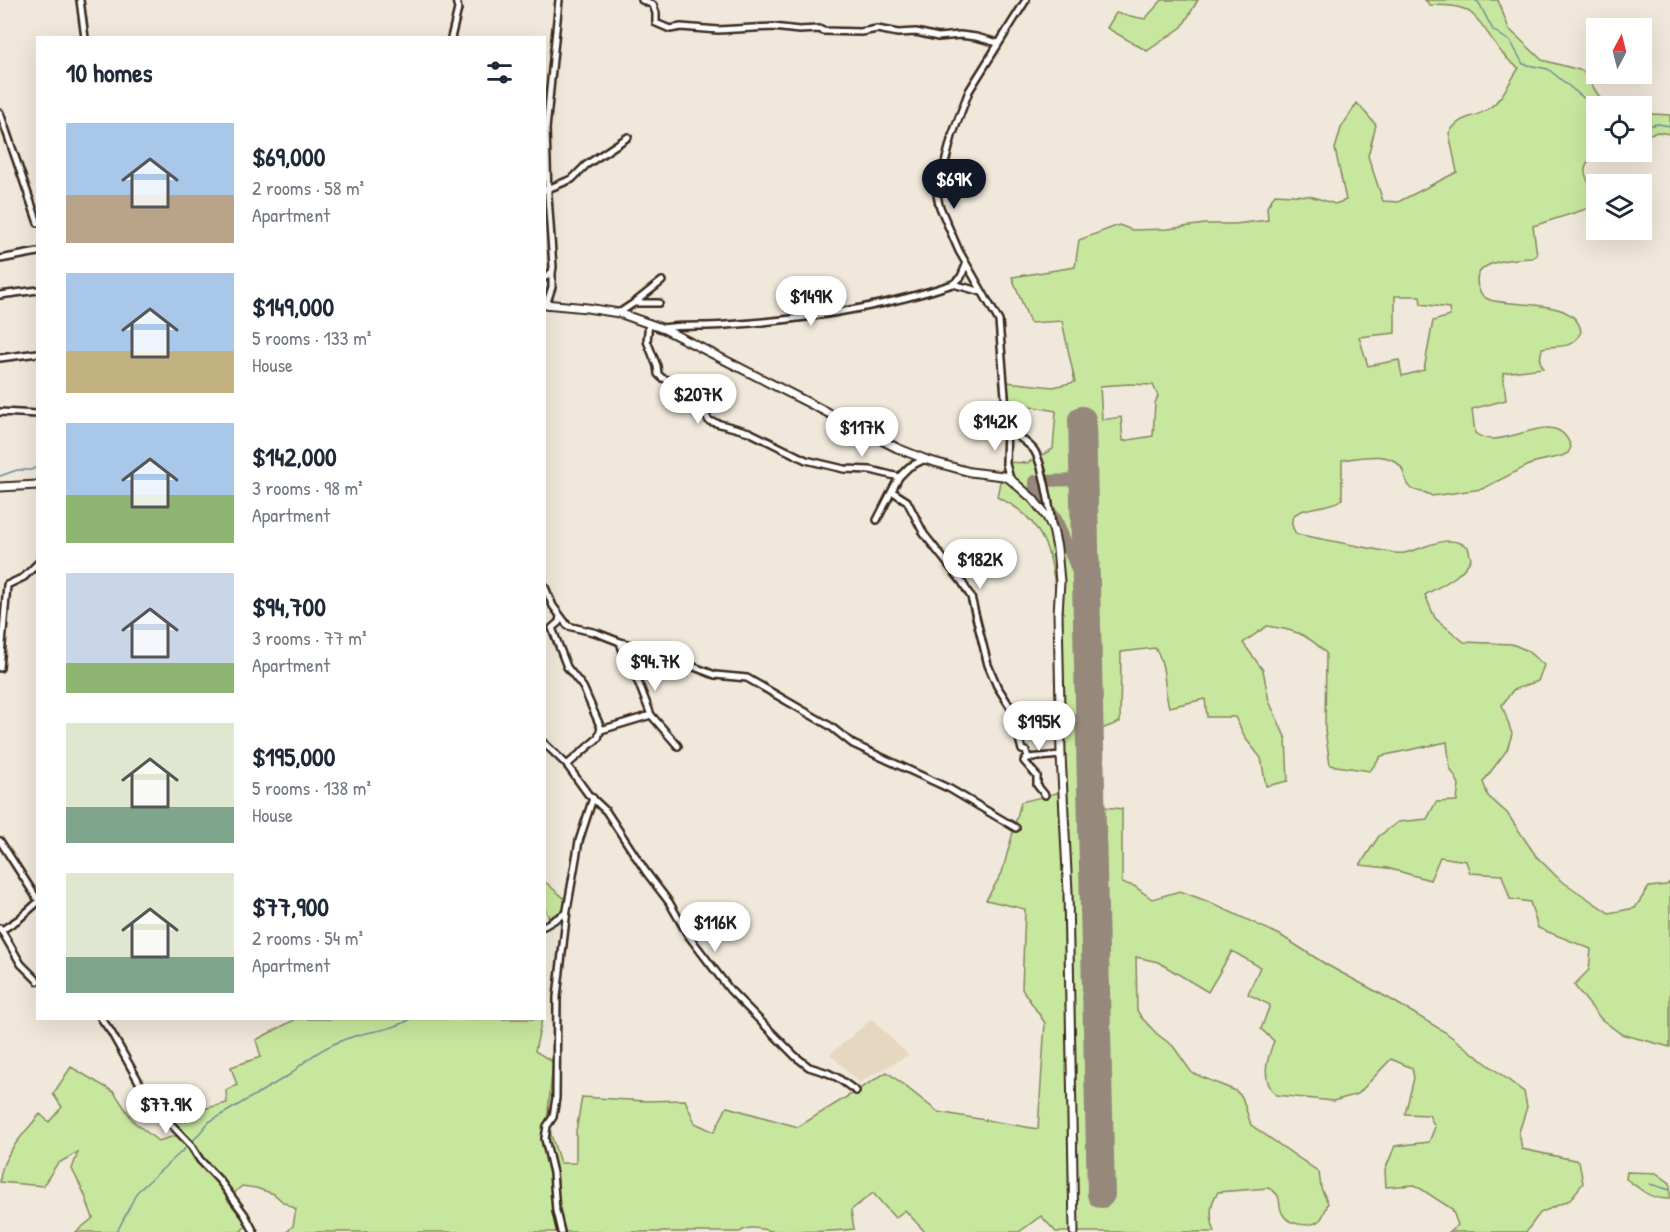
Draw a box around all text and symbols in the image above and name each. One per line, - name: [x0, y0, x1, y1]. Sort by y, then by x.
- north arrow: [1586, 18, 1652, 84]
- map controls: [1586, 18, 1652, 240]
- text: 10 homes: [66, 55, 153, 90]
- icon: filters: [483, 56, 516, 89]
- button: locate: [1586, 96, 1652, 162]
- text: $69,000: [252, 139, 325, 174]
- icon: home: [114, 147, 186, 219]
- pin: $69K: [918, 159, 990, 210]
- text: $69K: [936, 165, 972, 192]
- text: 2 rooms · 58 m²: [252, 174, 364, 201]
- button: layers: [1586, 174, 1652, 240]
- text: Apartment: [252, 201, 330, 228]
- pin: $149K: [769, 276, 853, 327]
- text: $149K: [790, 282, 832, 309]
- text: $149,000: [252, 289, 334, 324]
- icon: home: [114, 297, 186, 369]
- text: 5 rooms · 133 m²: [252, 324, 371, 351]
- text: House: [252, 351, 293, 378]
- pin: $207K: [656, 374, 740, 425]
- text: $207K: [674, 380, 722, 407]
- pin: $142K: [953, 401, 1037, 452]
- pin: $117K: [820, 407, 904, 458]
- text: $142K: [973, 407, 1017, 434]
- text: $117K: [839, 413, 885, 440]
- text: $142,000: [252, 439, 337, 474]
- icon: home: [114, 447, 186, 519]
- text: 3 rooms · 98 m²: [252, 474, 363, 501]
- text: Apartment: [252, 501, 330, 528]
- pin: $182K: [938, 539, 1022, 590]
- text: $182K: [957, 545, 1003, 572]
- text: $94,700: [252, 589, 326, 624]
- icon: home: [114, 597, 186, 669]
- text: 3 rooms · 77 m²: [252, 624, 366, 651]
- pin: $94.7K: [606, 641, 704, 692]
- text: $94.7K: [630, 647, 680, 674]
- text: Apartment: [252, 651, 330, 678]
- pin: $195K: [997, 701, 1081, 752]
- text: $195K: [1017, 707, 1061, 734]
- text: $195,000: [252, 739, 335, 774]
- icon: home: [114, 747, 186, 819]
- text: 5 rooms · 138 m²: [252, 774, 371, 801]
- text: House: [252, 801, 293, 828]
- text: $77,900: [252, 889, 329, 924]
- icon: home: [114, 897, 186, 969]
- pin: $116K: [673, 902, 757, 953]
- text: $116K: [693, 908, 737, 935]
- text: 2 rooms · 54 m²: [252, 924, 363, 951]
- text: Apartment: [252, 951, 330, 978]
- pin: $77.9K: [117, 1084, 215, 1135]
- text: $77.9K: [140, 1090, 192, 1117]

